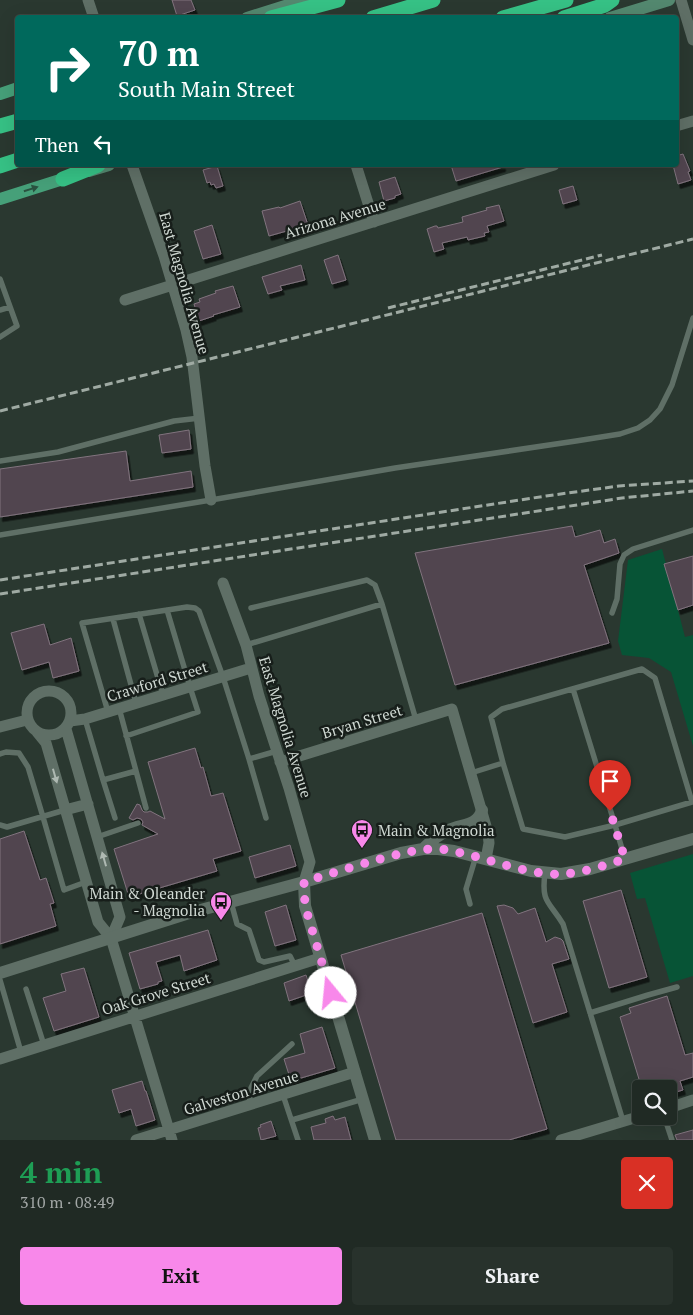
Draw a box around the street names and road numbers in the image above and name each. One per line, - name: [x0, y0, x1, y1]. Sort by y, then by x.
- street label: Arizona Avenue: [282, 193, 388, 243]
- street label: East Magnolia Avenue: [155, 210, 215, 356]
- street label: East Magnolia Avenue: [255, 654, 317, 800]
- street label: Crawford Street: [104, 656, 210, 706]
- street label: Bryan Street: [319, 699, 405, 743]
- street label: Oak Grove Street: [99, 967, 213, 1019]
- street label: Galveston Avenue: [181, 1065, 301, 1119]

